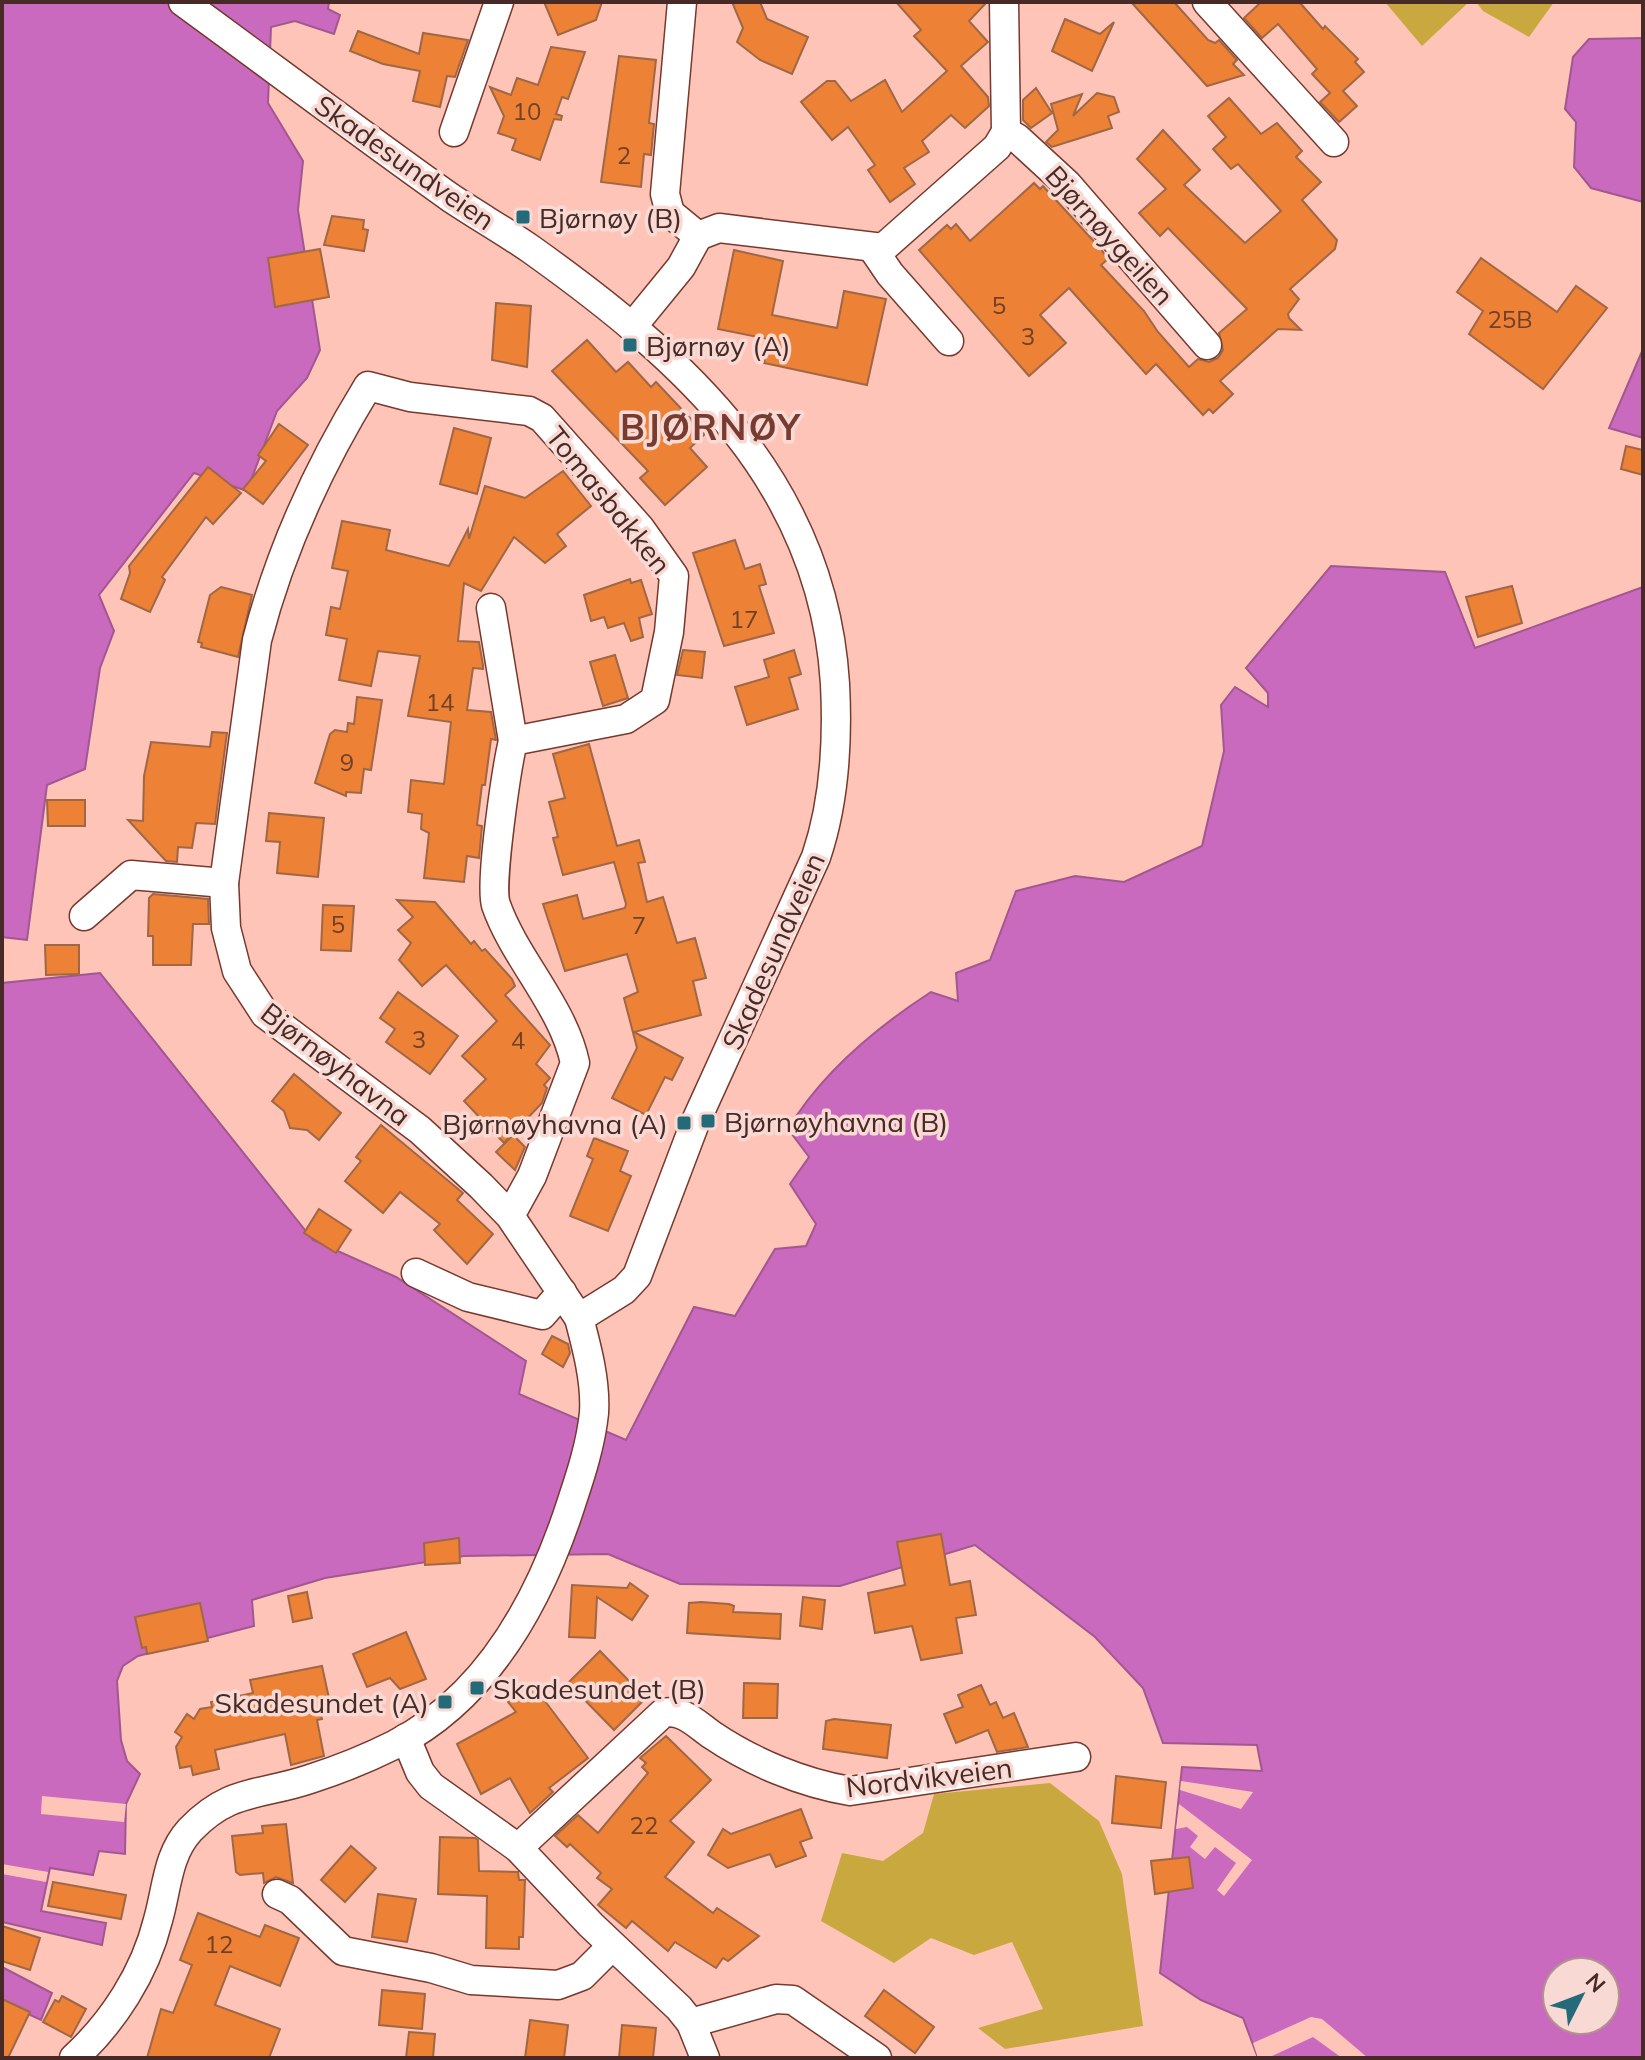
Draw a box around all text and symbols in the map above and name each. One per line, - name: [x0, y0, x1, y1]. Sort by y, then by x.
- street label: Skadesundveien: [308, 87, 502, 237]
- house number: 10: [513, 96, 541, 126]
- house number: 2: [617, 140, 631, 170]
- street label: Bjørnøygeilen: [1038, 158, 1182, 312]
- place label: Bjørnøy (B): [539, 200, 682, 235]
- marker: Bjørnøy (B): [514, 208, 532, 226]
- house number: 5: [992, 290, 1006, 320]
- house number: 25B: [1487, 304, 1533, 334]
- house number: 3: [1021, 321, 1035, 351]
- place label: Bjørnøy (A): [646, 328, 791, 363]
- marker: Bjørnøy (A): [621, 336, 639, 354]
- district label: BJØRNØY: [620, 404, 802, 449]
- street label: Tomasbakken: [539, 419, 679, 581]
- house number: 17: [730, 604, 758, 634]
- house number: 14: [426, 687, 454, 717]
- house number: 9: [340, 747, 354, 777]
- street label: Skadesundveien: [714, 847, 832, 1055]
- house number: 5: [331, 909, 345, 939]
- house number: 7: [632, 910, 646, 940]
- street label: Bjørnøyhavna: [254, 995, 418, 1133]
- house number: 3: [412, 1024, 426, 1054]
- house number: 4: [511, 1025, 525, 1055]
- place label: Bjørnøyhavna (B): [724, 1104, 948, 1139]
- place label: Bjørnøyhavna (A): [442, 1106, 668, 1141]
- marker: Bjørnøyhavna (B): [699, 1112, 717, 1130]
- marker: Bjørnøyhavna (A): [675, 1114, 693, 1132]
- place label: Skadesundet (B): [493, 1671, 706, 1706]
- marker: Skadesundet (B): [468, 1679, 486, 1697]
- place label: Skadesundet (A): [214, 1685, 429, 1720]
- marker: Skadesundet (A): [436, 1693, 454, 1711]
- street label: Nordvikveien: [844, 1749, 1014, 1805]
- house number: 22: [630, 1810, 658, 1840]
- house number: 12: [205, 1929, 233, 1959]
- north arrow: [1541, 1956, 1621, 2036]
- text: N: [1580, 1967, 1612, 1998]

